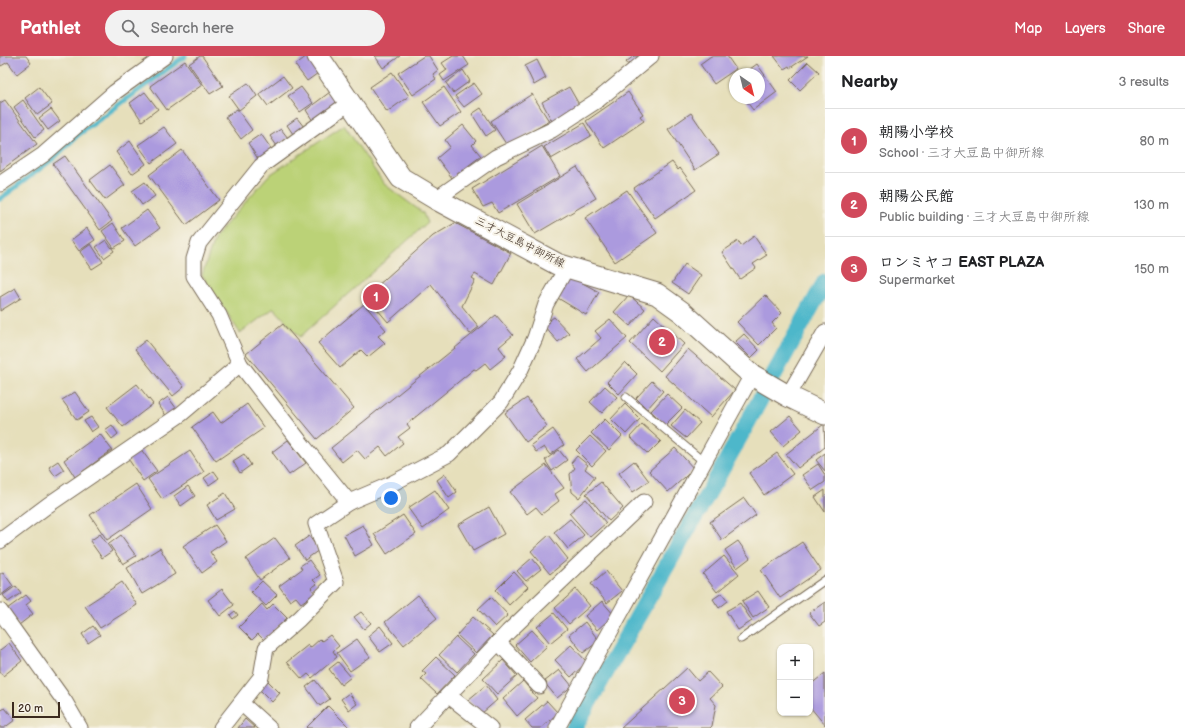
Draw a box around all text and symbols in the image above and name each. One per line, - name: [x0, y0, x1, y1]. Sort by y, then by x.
- search box: [105, 10, 385, 46]
- text: Pathlet: [20, 17, 81, 40]
- icon: search: [119, 17, 141, 39]
- text: Search here: [151, 19, 234, 38]
- text: Map: [1014, 20, 1042, 37]
- text: Layers: [1064, 20, 1106, 37]
- text: Share: [1128, 20, 1165, 37]
- north arrow: [729, 68, 765, 104]
- text: Nearby: [841, 72, 898, 92]
- text: 3 results: [1118, 74, 1169, 90]
- text: 朝陽小学校: [879, 123, 954, 142]
- text: 1: [851, 133, 857, 149]
- text: 80 m: [1140, 133, 1169, 149]
- text: School · 三才大豆島中御所線: [879, 145, 1044, 161]
- text: 朝陽公民館: [879, 187, 954, 206]
- text: 2: [850, 197, 858, 213]
- text: 130 m: [1134, 197, 1169, 213]
- text: Public building · 三才大豆島中御所線: [879, 209, 1089, 225]
- street label: 三才大豆島中御所線: [473, 214, 567, 270]
- text: ロンミヤコ EAST PLAZA: [879, 253, 1044, 272]
- text: 3: [850, 261, 858, 277]
- text: 150 m: [1135, 261, 1169, 277]
- text: Supermarket: [879, 272, 955, 288]
- pin: 1: [363, 282, 389, 312]
- pin: 2: [649, 327, 675, 357]
- your location: [381, 488, 401, 508]
- map controls: [777, 644, 813, 716]
- button: +: [777, 644, 813, 680]
- button: −: [777, 680, 813, 716]
- pin: 3: [669, 686, 695, 716]
- scale bar: [12, 700, 60, 719]
- text: 20 m: [18, 702, 43, 715]

